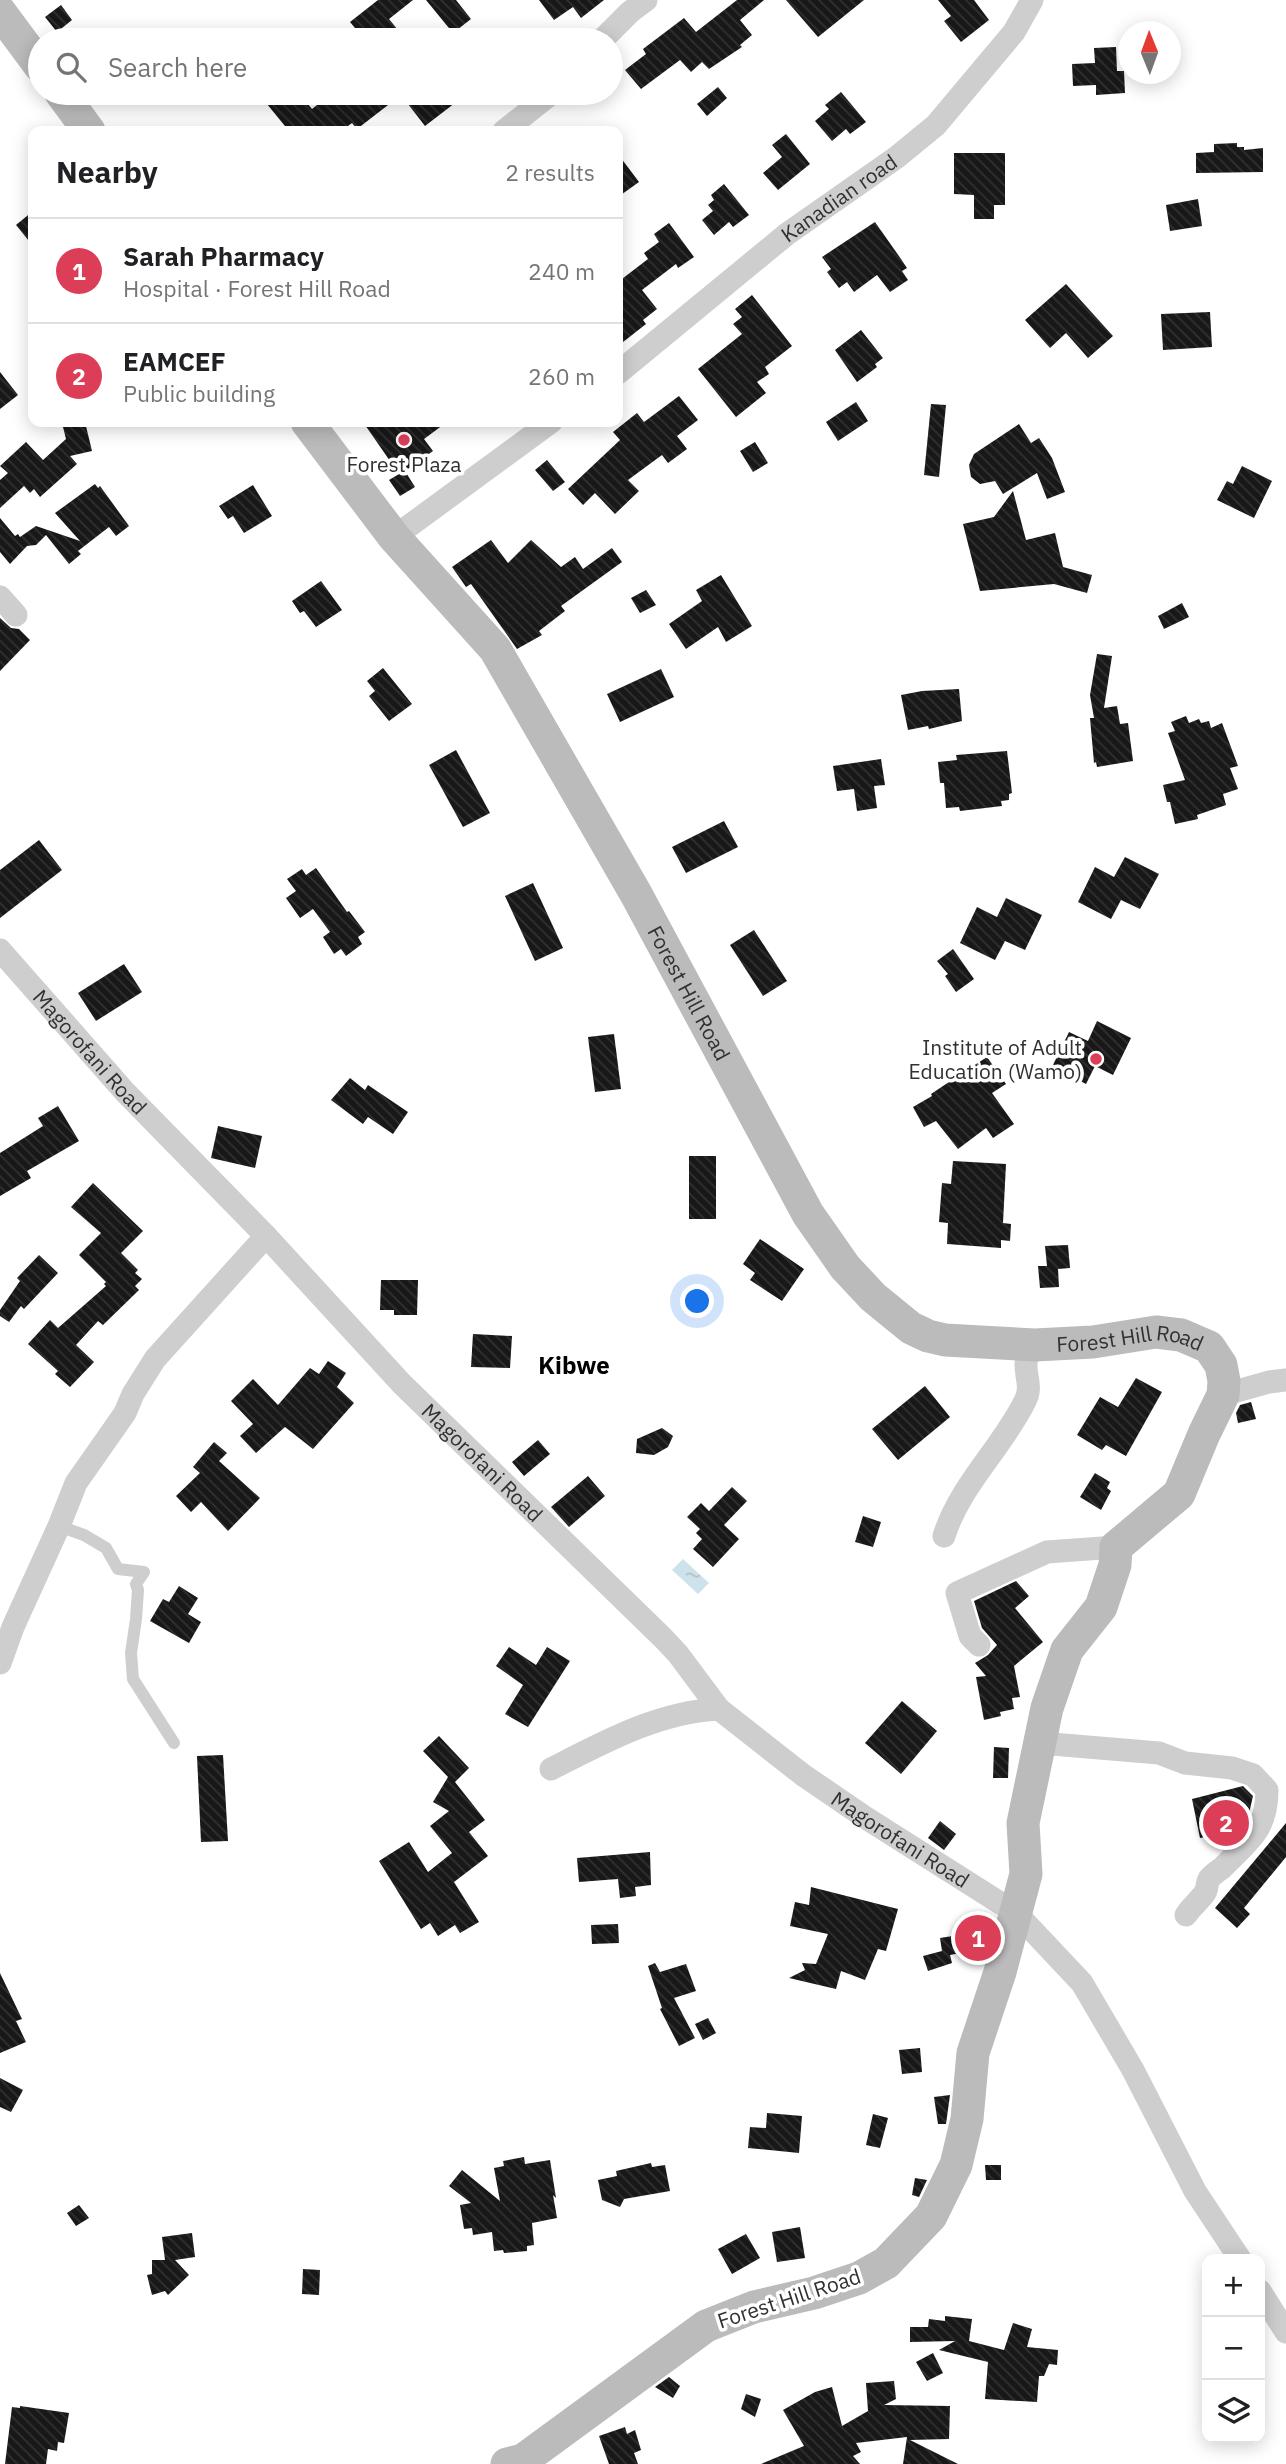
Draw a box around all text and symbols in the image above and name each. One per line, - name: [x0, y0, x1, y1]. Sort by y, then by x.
- north arrow: [1118, 21, 1181, 84]
- search box: [28, 28, 623, 105]
- icon: search: [52, 48, 90, 86]
- text: Search here: [108, 50, 247, 84]
- street label: Kanadian road: [775, 147, 902, 248]
- text: Nearby: [56, 152, 158, 191]
- text: 2 results: [505, 157, 595, 187]
- text: Sarah Pharmacy: [123, 239, 324, 273]
- text: 1: [72, 256, 86, 286]
- text: 240 m: [528, 256, 595, 286]
- text: Hospital · Forest Hill Road: [123, 273, 391, 303]
- text: EAMCEF: [123, 344, 226, 378]
- text: 2: [72, 361, 86, 391]
- text: 260 m: [528, 361, 595, 391]
- text: Public building: [123, 378, 275, 408]
- marker: Forest Plaza: [396, 432, 412, 448]
- place label: Forest Plaza: [346, 450, 462, 478]
- street label: Forest Hill Road: [642, 921, 737, 1065]
- street label: Magorofani Road: [27, 983, 153, 1121]
- place label: Institute of Adult Education (Wamo): [909, 1033, 1082, 1085]
- marker: Institute of Adult Education (Wamo): [1088, 1051, 1104, 1067]
- your location: [680, 1284, 714, 1318]
- street label: Forest Hill Road: [1056, 1318, 1208, 1358]
- district label: Kibwe: [538, 1349, 610, 1381]
- street label: Magorofani Road: [416, 1397, 549, 1528]
- street label: Magorofani Road: [826, 1784, 975, 1894]
- pin: 2: [1203, 1797, 1249, 1849]
- pin: 1: [955, 1912, 1001, 1964]
- map controls: [1202, 2254, 1265, 2443]
- button: +: [1202, 2254, 1265, 2317]
- street label: Forest Hill Road: [714, 2262, 864, 2334]
- button: −: [1202, 2317, 1265, 2380]
- button: layers: [1202, 2380, 1265, 2443]

